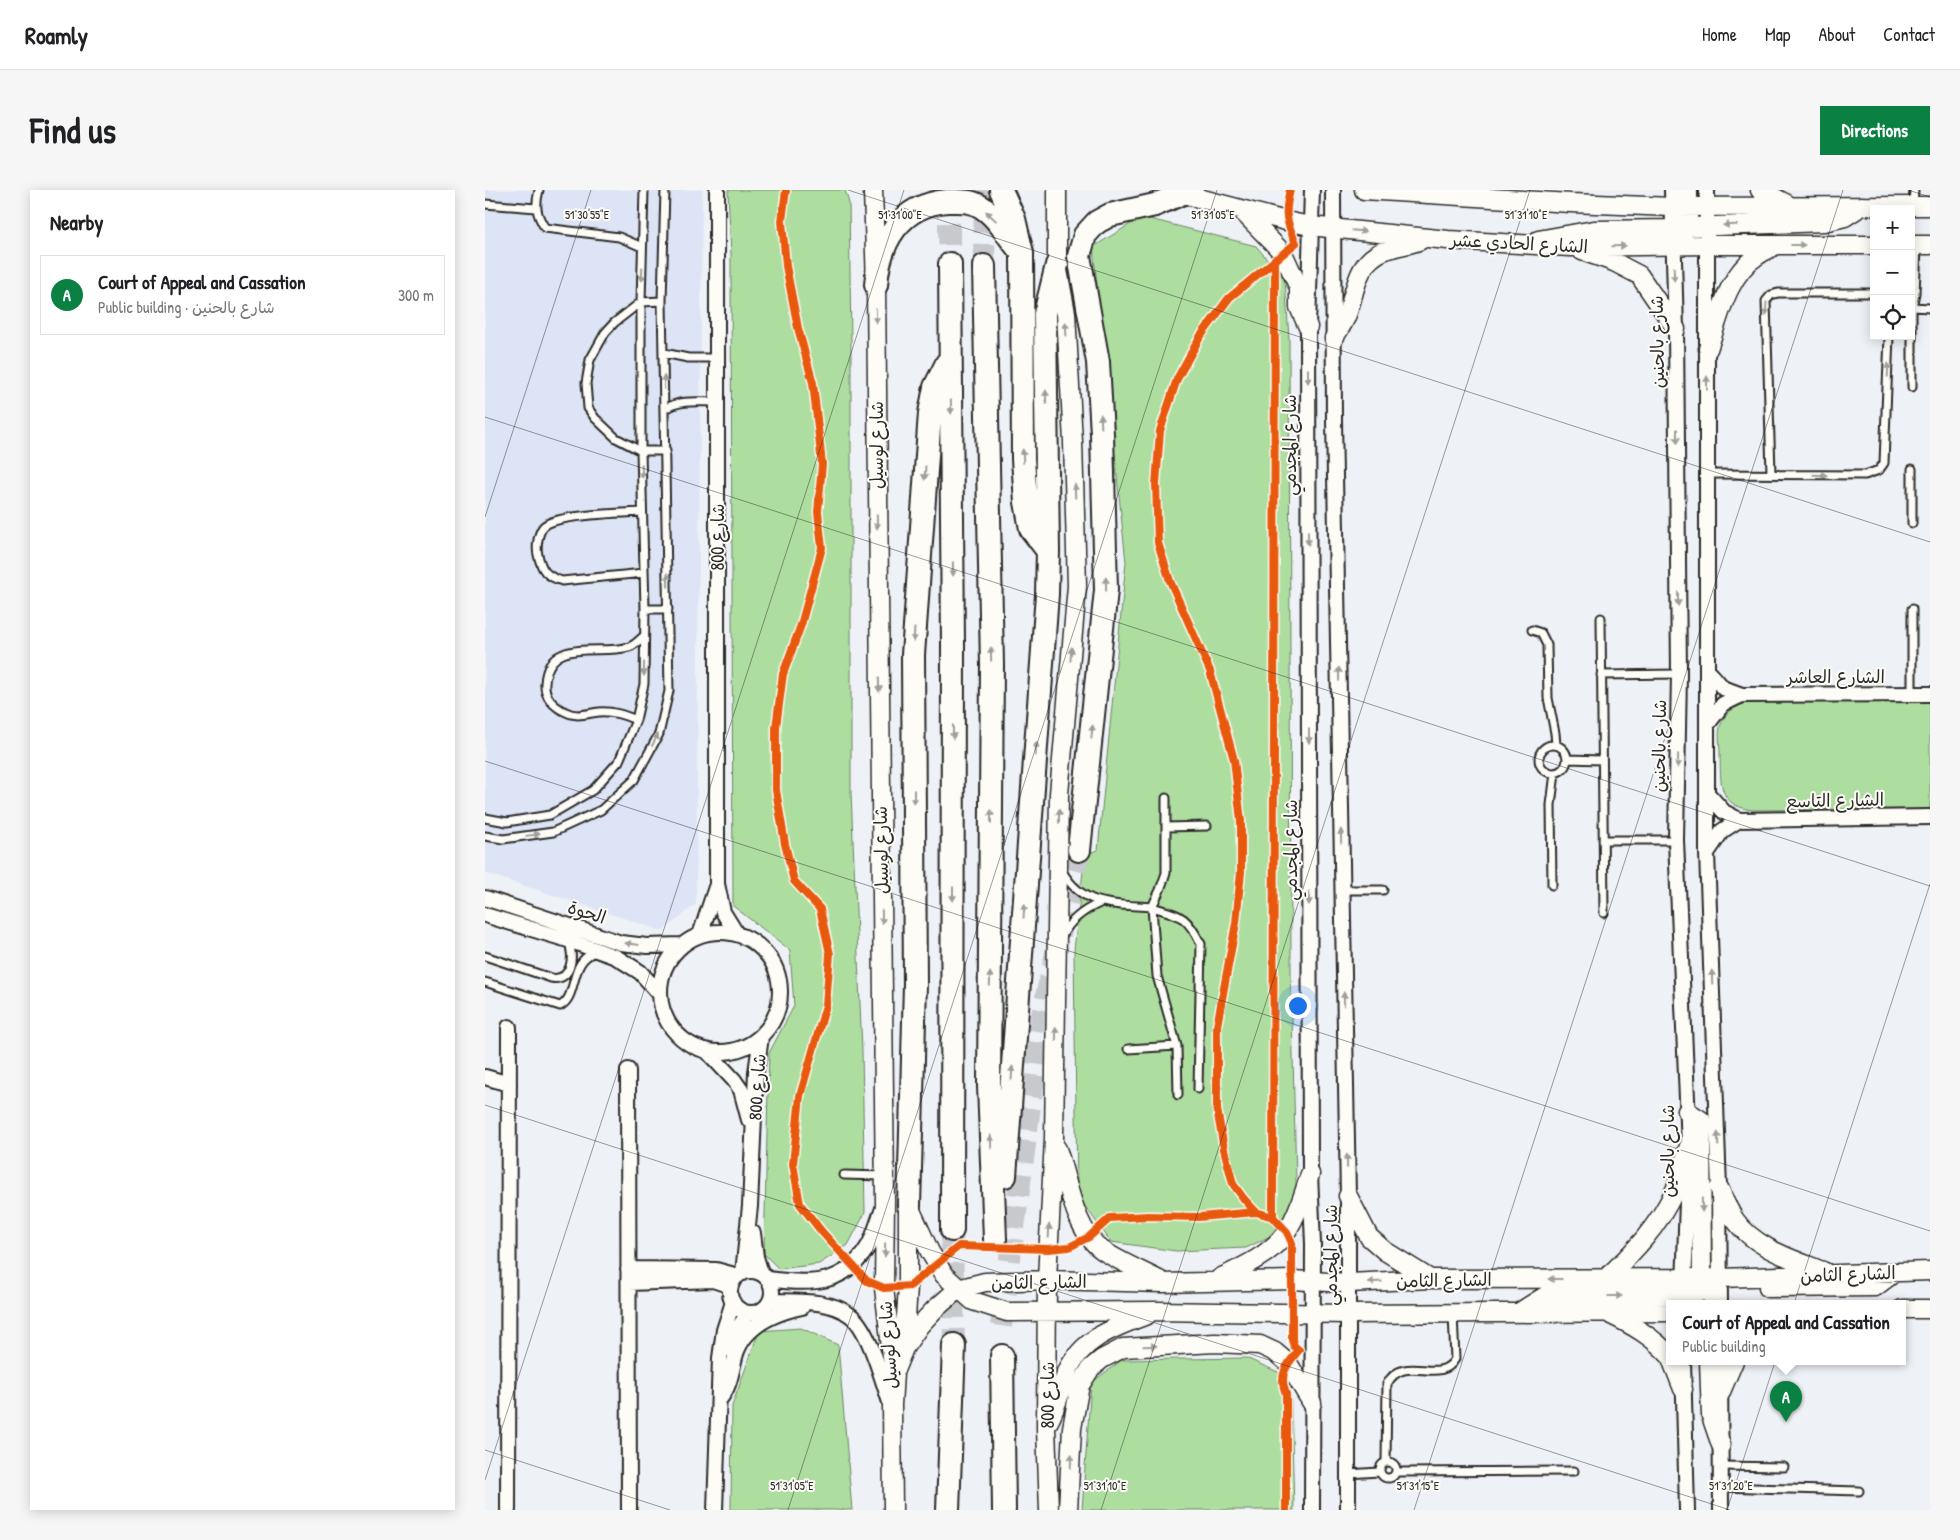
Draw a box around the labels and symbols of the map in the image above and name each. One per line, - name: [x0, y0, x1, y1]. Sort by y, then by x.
- text: 51°30'55"E: [565, 206, 610, 223]
- text: 51°31'00"E: [878, 206, 922, 223]
- text: 51°31'05"E: [1191, 206, 1235, 223]
- text: 51°31'10"E: [1505, 206, 1548, 223]
- one-way arrow: [985, 210, 997, 222]
- one-way arrow: [1722, 221, 1738, 229]
- one-way arrow: [1351, 227, 1367, 235]
- street label: الشارع الحادي عشر: [1447, 227, 1589, 260]
- one-way arrow: [1791, 241, 1807, 249]
- one-way arrow: [1611, 242, 1627, 250]
- one-way arrow: [638, 266, 646, 282]
- one-way arrow: [1670, 266, 1678, 282]
- street label: شارع بالحنين: [1644, 295, 1670, 389]
- one-way arrow: [1762, 301, 1770, 317]
- one-way arrow: [872, 309, 880, 325]
- one-way arrow: [1062, 321, 1070, 337]
- one-way arrow: [1884, 361, 1892, 377]
- one-way arrow: [1304, 368, 1312, 384]
- one-way arrow: [660, 374, 668, 390]
- one-way arrow: [1703, 375, 1711, 391]
- one-way arrow: [1042, 389, 1050, 405]
- street label: شارع المجدمي: [1277, 394, 1306, 496]
- one-way arrow: [947, 399, 955, 415]
- street label: شارع لوسيل: [864, 401, 889, 489]
- one-way arrow: [1097, 413, 1105, 429]
- one-way arrow: [1673, 428, 1681, 444]
- one-way arrow: [1019, 448, 1027, 464]
- one-way arrow: [638, 463, 646, 479]
- one-way arrow: [920, 465, 928, 481]
- one-way arrow: [1812, 471, 1828, 479]
- one-way arrow: [1071, 483, 1079, 499]
- street label: شارع 800: [705, 503, 730, 571]
- one-way arrow: [873, 515, 881, 531]
- one-way arrow: [1304, 531, 1312, 547]
- one-way arrow: [949, 562, 957, 578]
- one-way arrow: [664, 572, 672, 588]
- one-way arrow: [1102, 575, 1110, 591]
- one-way arrow: [1674, 591, 1682, 607]
- one-way arrow: [910, 627, 918, 643]
- one-way arrow: [1067, 645, 1075, 661]
- one-way arrow: [987, 646, 995, 662]
- one-way arrow: [640, 661, 648, 677]
- street label: الشارع العاشر: [1785, 664, 1885, 689]
- one-way arrow: [1334, 666, 1342, 682]
- one-way arrow: [875, 677, 883, 693]
- street label: شارع بالحنين: [1646, 699, 1672, 793]
- one-way arrow: [1088, 723, 1096, 739]
- one-way arrow: [949, 724, 957, 740]
- one-way arrow: [1305, 728, 1313, 744]
- one-way arrow: [651, 733, 659, 748]
- one-way arrow: [1033, 741, 1041, 757]
- one-way arrow: [1673, 753, 1681, 769]
- street label: الشارع التاسع: [1786, 787, 1884, 814]
- one-way arrow: [910, 789, 918, 805]
- street label: شارع المجدمي: [1278, 799, 1307, 901]
- street label: شارع لوسيل: [868, 806, 894, 894]
- one-way arrow: [1055, 807, 1063, 823]
- one-way arrow: [987, 809, 995, 825]
- one-way arrow: [1337, 828, 1345, 844]
- one-way arrow: [525, 830, 541, 838]
- one-way arrow: [949, 887, 957, 903]
- one-way arrow: [1305, 891, 1313, 907]
- street label: الحوة: [565, 894, 609, 930]
- one-way arrow: [1021, 903, 1029, 919]
- one-way arrow: [878, 910, 886, 926]
- one-way arrow: [624, 940, 640, 948]
- one-way arrow: [1707, 969, 1715, 985]
- one-way arrow: [986, 971, 994, 987]
- one-way arrow: [1340, 991, 1348, 1007]
- your location: [1285, 993, 1311, 1019]
- one-way arrow: [1052, 1026, 1060, 1042]
- street label: شارع 800: [742, 1053, 772, 1121]
- one-way arrow: [1008, 1065, 1016, 1081]
- street label: شارع بالحنين: [1655, 1105, 1680, 1197]
- one-way arrow: [1713, 1131, 1721, 1147]
- one-way arrow: [987, 1134, 995, 1150]
- one-way arrow: [1343, 1153, 1351, 1169]
- one-way arrow: [1698, 1197, 1706, 1213]
- street label: شارع المجدمي: [1318, 1204, 1347, 1306]
- one-way arrow: [1045, 1223, 1053, 1239]
- one-way arrow: [881, 1242, 889, 1258]
- street label: الشارع الثامن: [1800, 1260, 1896, 1288]
- street label: الشارع الثامن: [1396, 1267, 1492, 1293]
- street label: الشارع الثامن: [991, 1269, 1087, 1295]
- one-way arrow: [1547, 1275, 1563, 1283]
- one-way arrow: [1367, 1278, 1383, 1286]
- one-way arrow: [1607, 1292, 1623, 1300]
- street label: شارع لوسيل: [872, 1300, 904, 1390]
- one-way arrow: [1142, 1341, 1158, 1349]
- street label: شارع 800: [1035, 1361, 1060, 1429]
- pin: A: [1770, 1381, 1802, 1422]
- one-way arrow: [1067, 1453, 1075, 1469]
- text: 51°31'05"E: [770, 1477, 814, 1494]
- text: 51°31'10"E: [1084, 1477, 1127, 1494]
- text: 51°31'15"E: [1397, 1477, 1440, 1494]
- text: 51°31'20"E: [1709, 1477, 1754, 1494]

